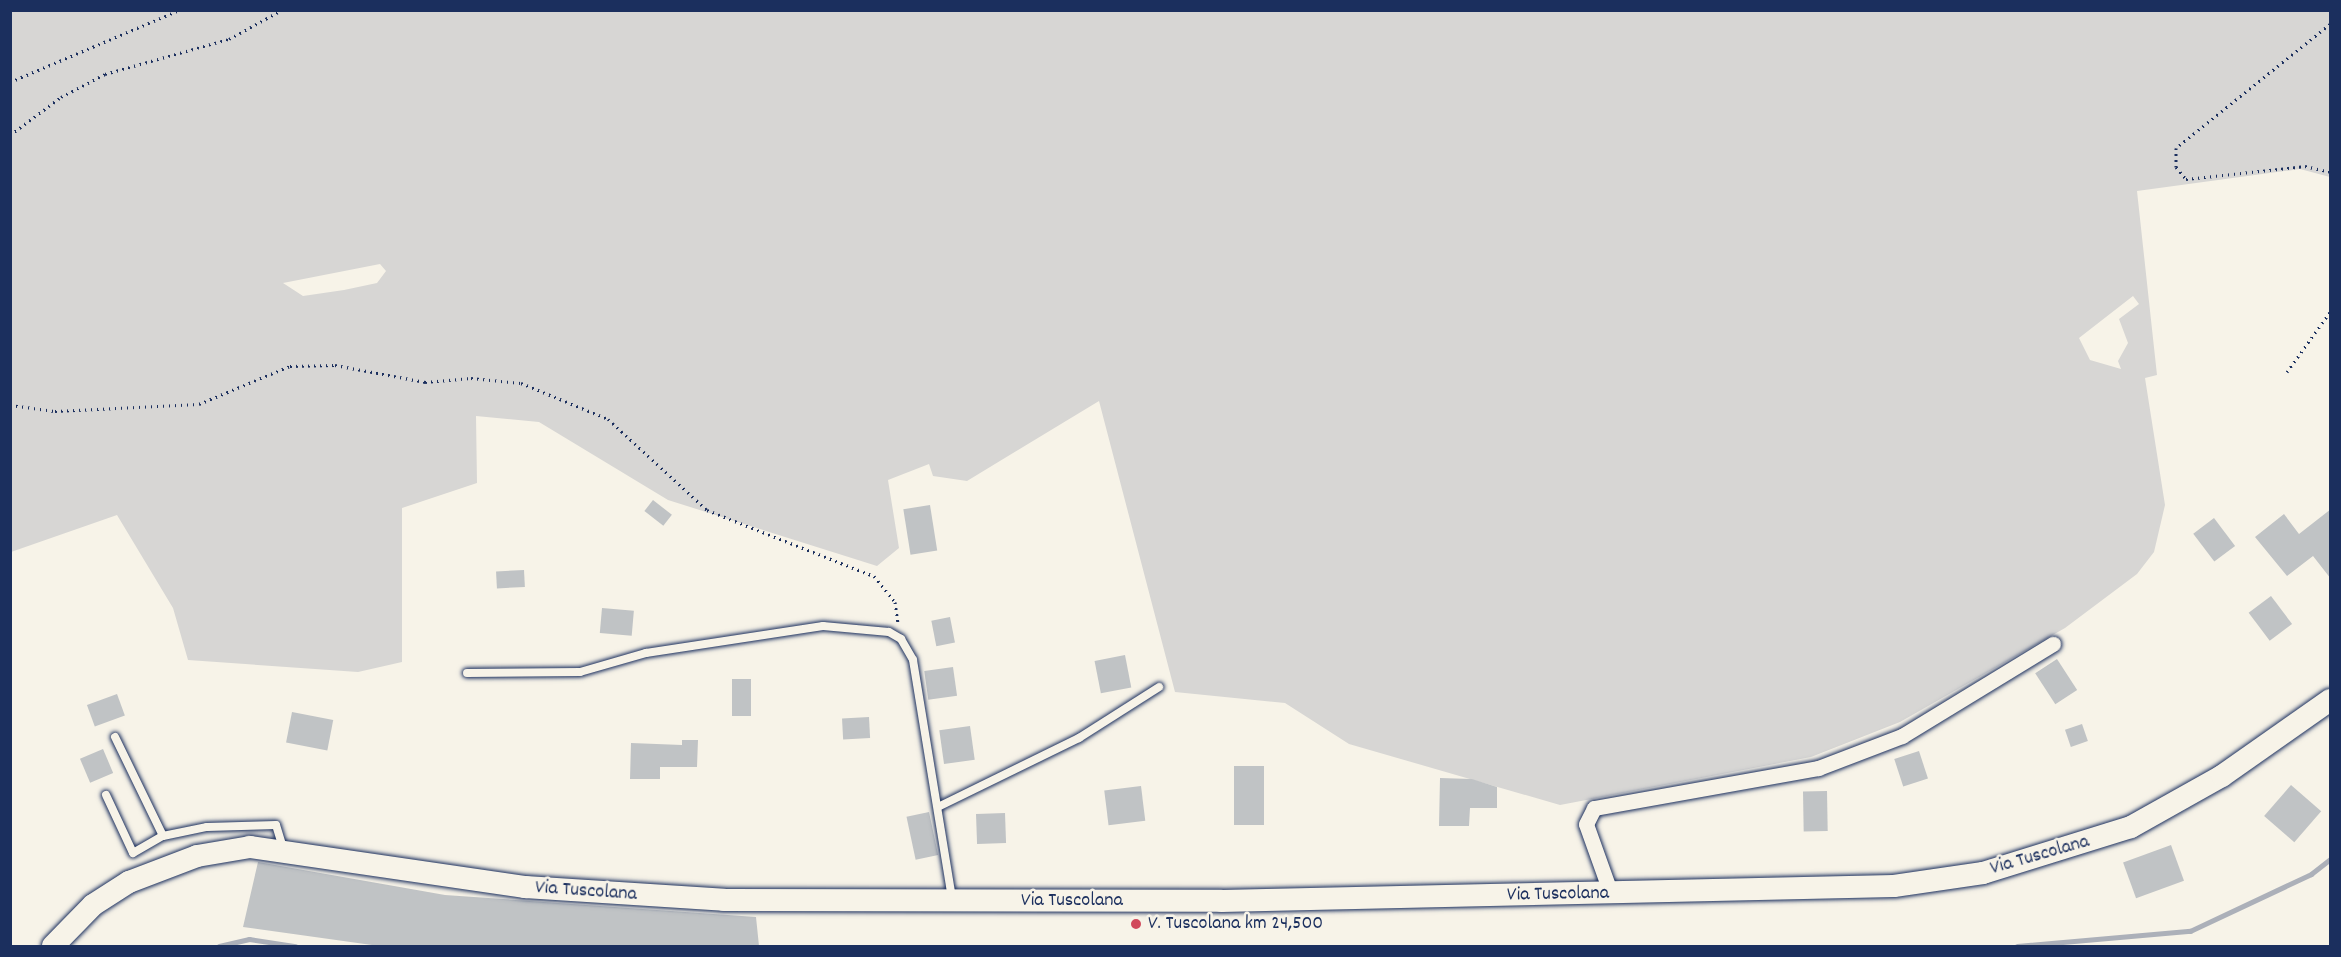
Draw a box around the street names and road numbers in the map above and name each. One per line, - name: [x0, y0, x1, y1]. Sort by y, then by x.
- street label: Via Tuscolana: [1988, 830, 2092, 882]
- street label: Via Tuscolana: [534, 876, 638, 908]
- street label: Via Tuscolana: [1507, 882, 1609, 908]
- street label: Via Tuscolana: [1021, 889, 1123, 913]

